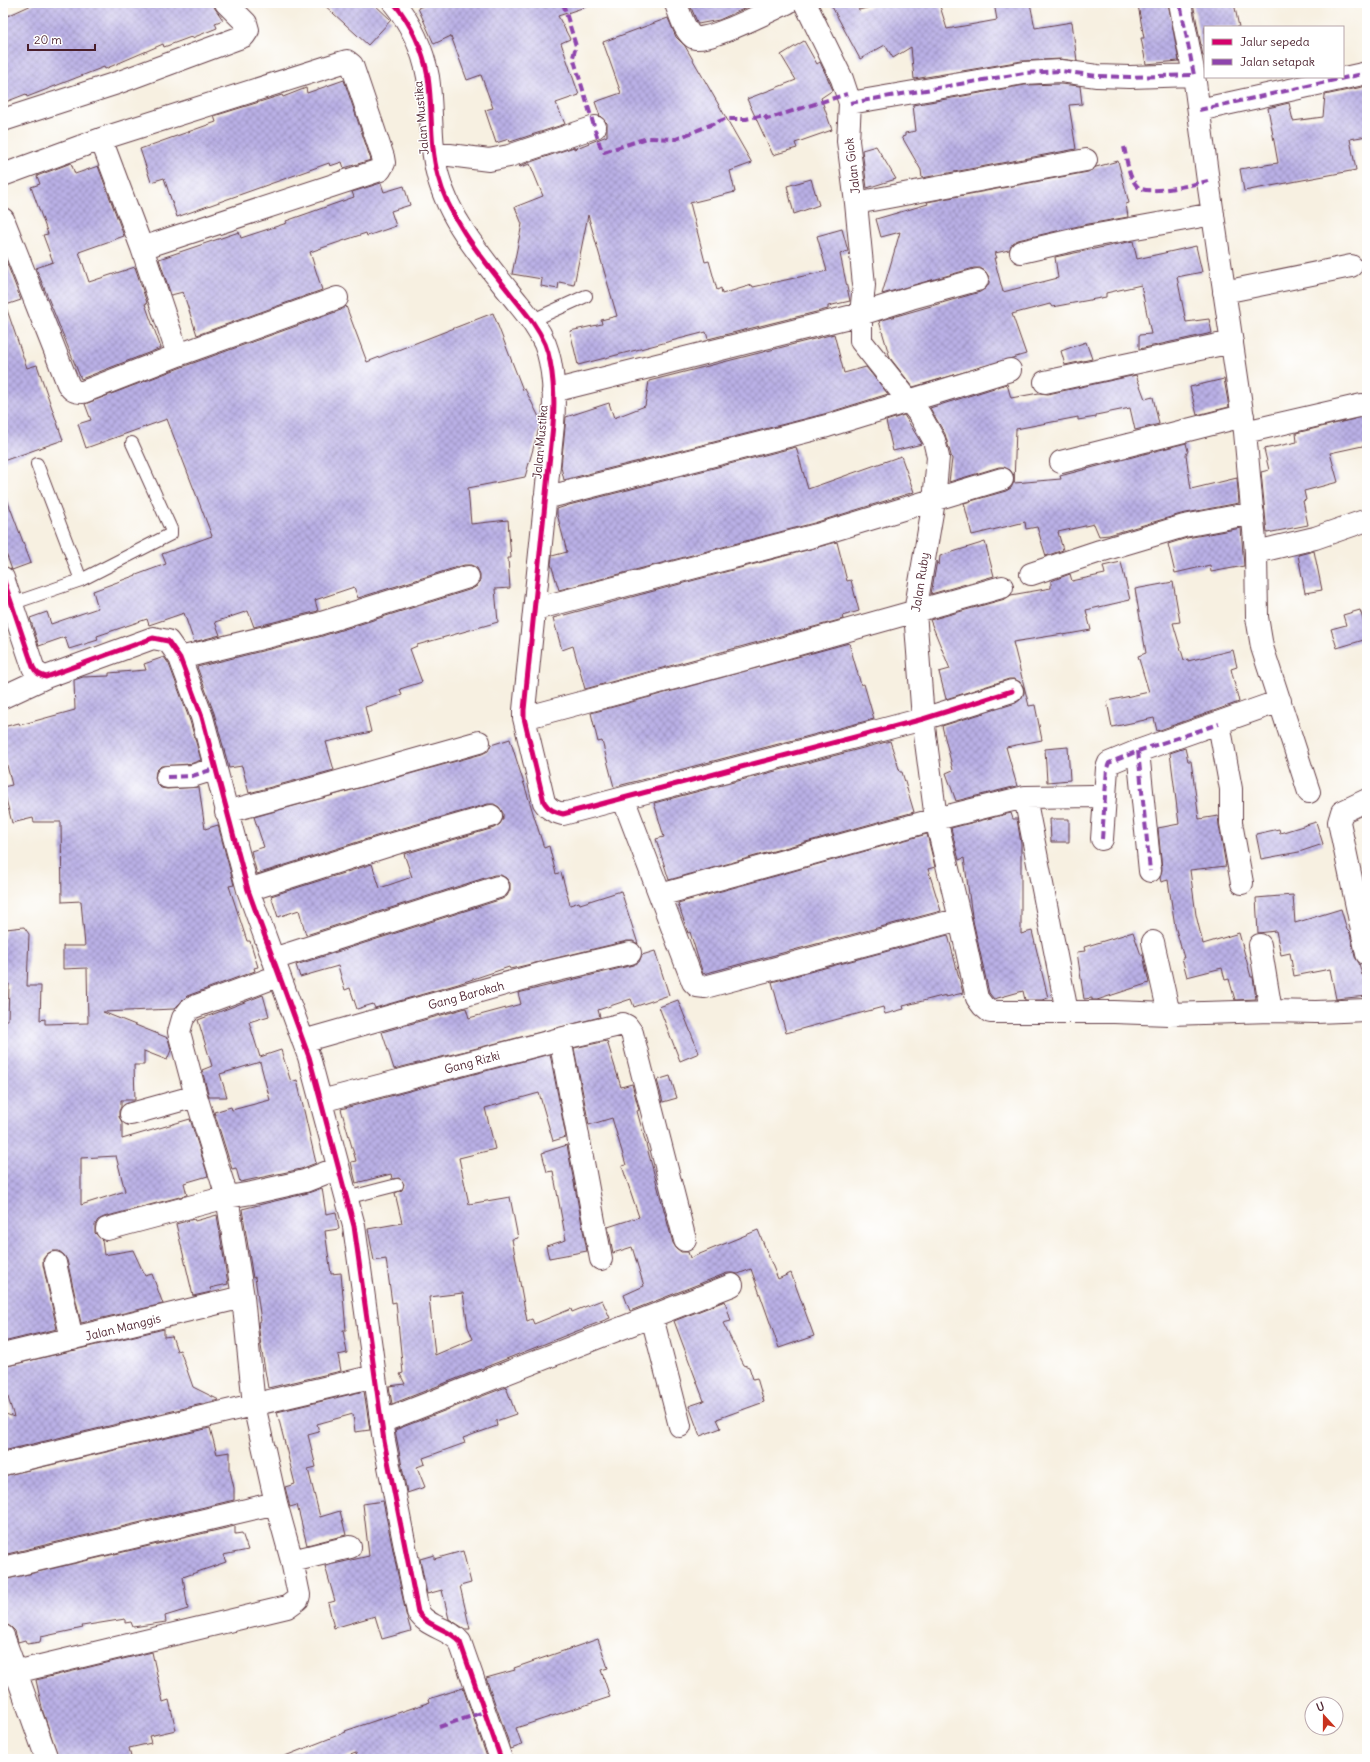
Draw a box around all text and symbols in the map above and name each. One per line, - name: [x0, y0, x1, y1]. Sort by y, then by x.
- scale bar: [28, 26, 95, 52]
- legend: [1204, 26, 1344, 78]
- text: 20 m: [34, 32, 62, 47]
- text: Jalur sepeda: [1240, 34, 1310, 49]
- text: Jalan setapak: [1240, 54, 1315, 69]
- street label: Jalan Mustika: [410, 80, 432, 156]
- street label: Jalan Giok: [841, 137, 863, 195]
- street label: Jalan Mustika: [529, 404, 551, 480]
- street label: Jalan Ruby: [908, 551, 932, 613]
- street label: Gang Barokah: [426, 978, 506, 1012]
- street label: Gang Rizki: [443, 1047, 501, 1077]
- street label: Jalan Manggis: [84, 1310, 162, 1344]
- north arrow: [1304, 1696, 1344, 1736]
- text: U: [1314, 1699, 1326, 1715]

